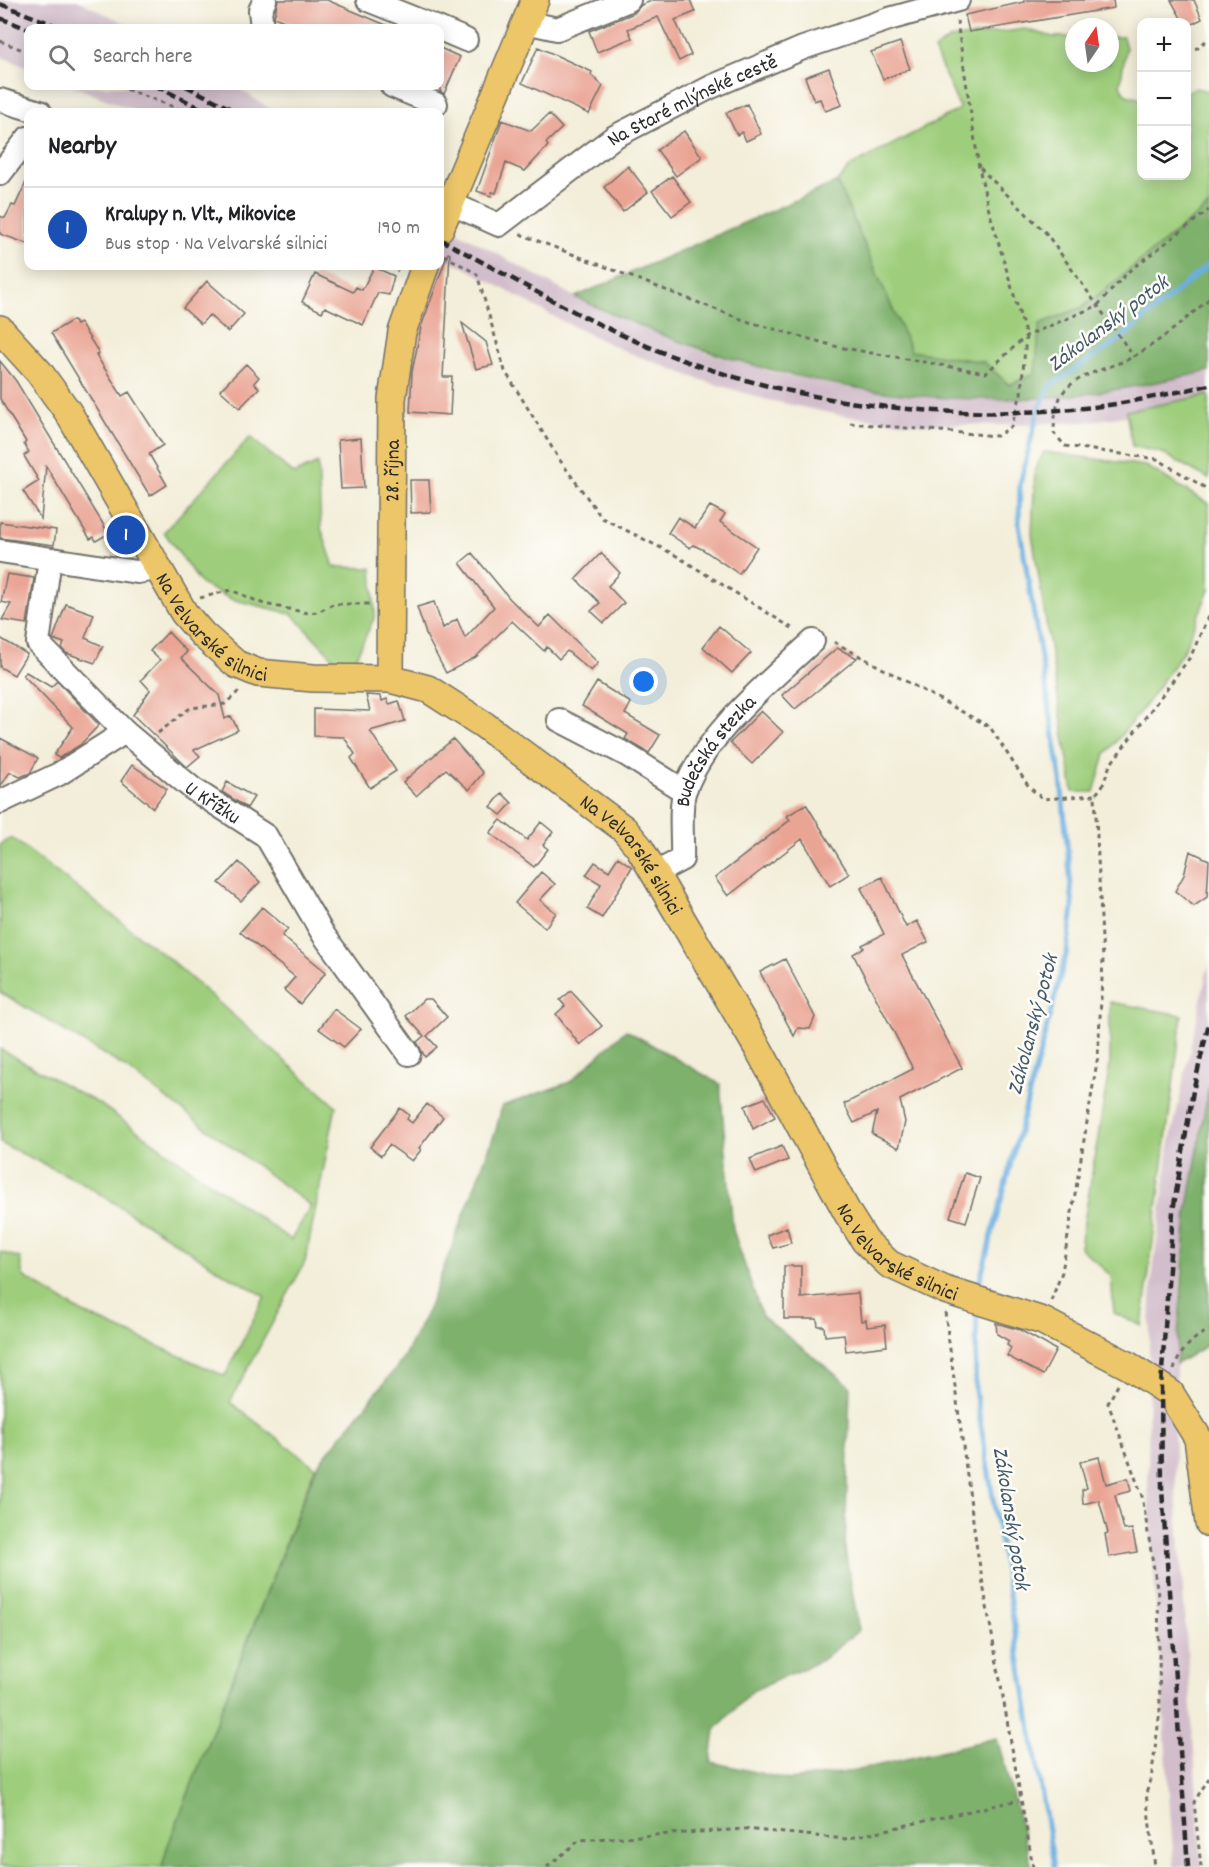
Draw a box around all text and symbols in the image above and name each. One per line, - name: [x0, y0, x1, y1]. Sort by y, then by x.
- north arrow: [1065, 18, 1119, 72]
- map controls: [1137, 18, 1191, 180]
- button: +: [1137, 18, 1191, 72]
- search box: [24, 24, 444, 90]
- icon: search: [45, 41, 78, 74]
- text: Search here: [93, 42, 192, 73]
- street label: Na Staré mlýnské cestě: [602, 49, 783, 155]
- button: −: [1137, 72, 1191, 126]
- button: layers: [1137, 126, 1191, 180]
- text: Nearby: [48, 129, 116, 166]
- text: Kralupy n. Vlt., Mikovice: [105, 200, 296, 231]
- text: 1: [65, 215, 70, 243]
- text: 190 m: [377, 215, 420, 243]
- text: Bus stop · Na Velvarské silnici: [105, 231, 327, 259]
- water label: Zákolanský potok: [1042, 268, 1178, 381]
- street label: 28. října: [379, 438, 410, 502]
- pin: 1: [106, 512, 146, 558]
- street label: Na Velvarské silnici: [146, 568, 268, 692]
- your location: [629, 667, 658, 696]
- street label: Budečská stezka: [670, 689, 765, 809]
- street label: U Křížku: [176, 776, 245, 834]
- street label: Na Velvarské silnici: [572, 789, 688, 922]
- water label: Zákolanský potok: [1001, 949, 1069, 1099]
- street label: Na Velvarské silnici: [827, 1199, 961, 1311]
- water label: Zákolanský potok: [983, 1445, 1036, 1594]

